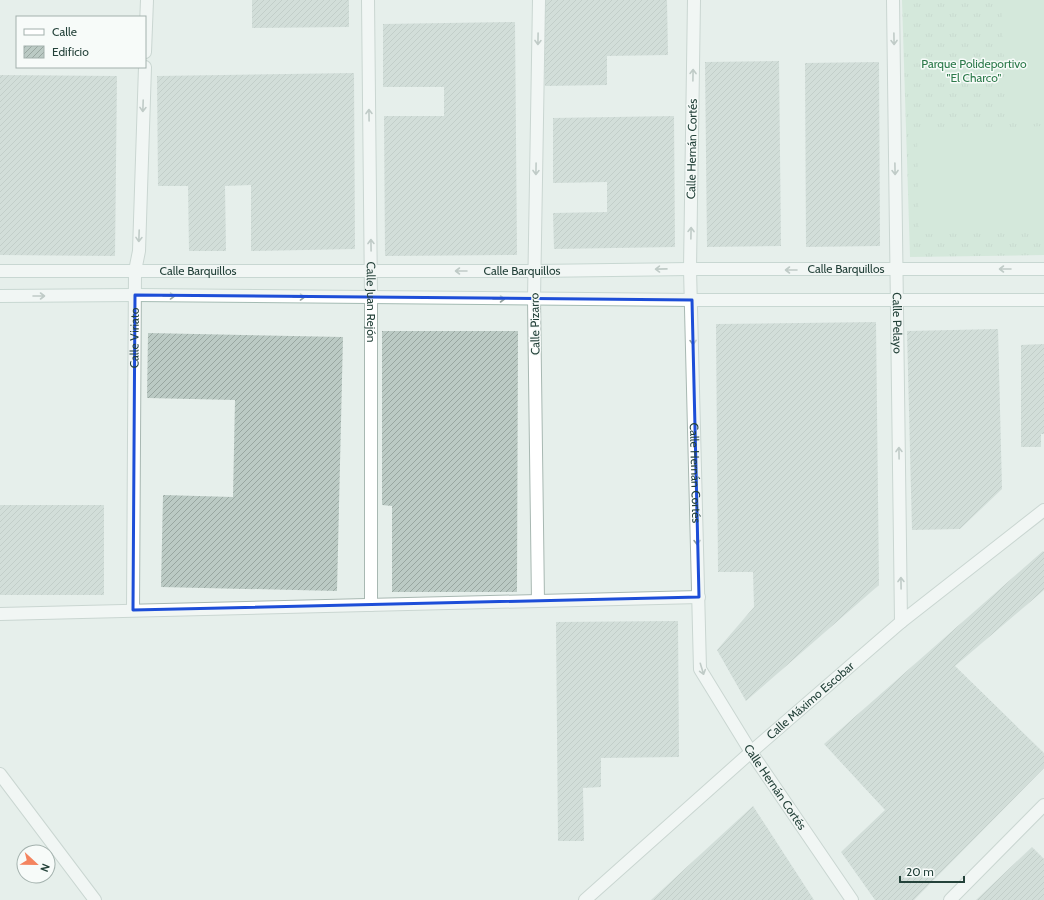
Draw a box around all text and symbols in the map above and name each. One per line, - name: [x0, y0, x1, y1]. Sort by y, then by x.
- legend: [16, 16, 146, 68]
- text: Calle: [52, 24, 77, 39]
- one-way arrow: [534, 32, 542, 45]
- one-way arrow: [890, 32, 898, 45]
- text: Edificio: [52, 44, 89, 59]
- park label: Parque Polideportivo "El Charco": [921, 56, 1027, 85]
- one-way arrow: [689, 69, 697, 82]
- one-way arrow: [140, 99, 147, 112]
- street label: Calle Hernán Cortés: [683, 99, 700, 199]
- one-way arrow: [365, 109, 373, 122]
- one-way arrow: [532, 162, 540, 175]
- one-way arrow: [892, 162, 899, 175]
- one-way arrow: [687, 227, 695, 240]
- one-way arrow: [136, 229, 143, 242]
- one-way arrow: [367, 239, 374, 252]
- street label: Calle Juan Rejón: [364, 261, 379, 343]
- street label: Calle Barquillos: [808, 261, 885, 276]
- street label: Calle Barquillos: [160, 263, 237, 278]
- street label: Calle Barquillos: [484, 263, 561, 278]
- one-way arrow: [999, 265, 1012, 273]
- one-way arrow: [655, 266, 668, 273]
- one-way arrow: [785, 266, 798, 274]
- one-way arrow: [455, 267, 468, 275]
- one-way arrow: [32, 292, 45, 300]
- one-way arrow: [162, 292, 175, 300]
- street label: Calle Pizarro: [526, 292, 543, 355]
- street label: Calle Pelayo: [890, 292, 906, 354]
- one-way arrow: [292, 293, 305, 301]
- one-way arrow: [492, 295, 505, 303]
- street label: Calle Viriato: [126, 307, 142, 368]
- one-way arrow: [689, 332, 697, 345]
- street label: Calle Hernán Cortés: [687, 422, 704, 523]
- one-way arrow: [895, 447, 903, 460]
- one-way arrow: [693, 532, 701, 545]
- one-way arrow: [897, 577, 904, 590]
- street label: Calle Máximo Escobar: [763, 658, 857, 742]
- one-way arrow: [699, 662, 706, 675]
- street label: Calle Hernán Cortés: [741, 741, 810, 833]
- north arrow: [16, 844, 56, 884]
- scale bar: [900, 858, 964, 884]
- text: N: [37, 862, 53, 874]
- text: 20 m: [906, 864, 934, 879]

